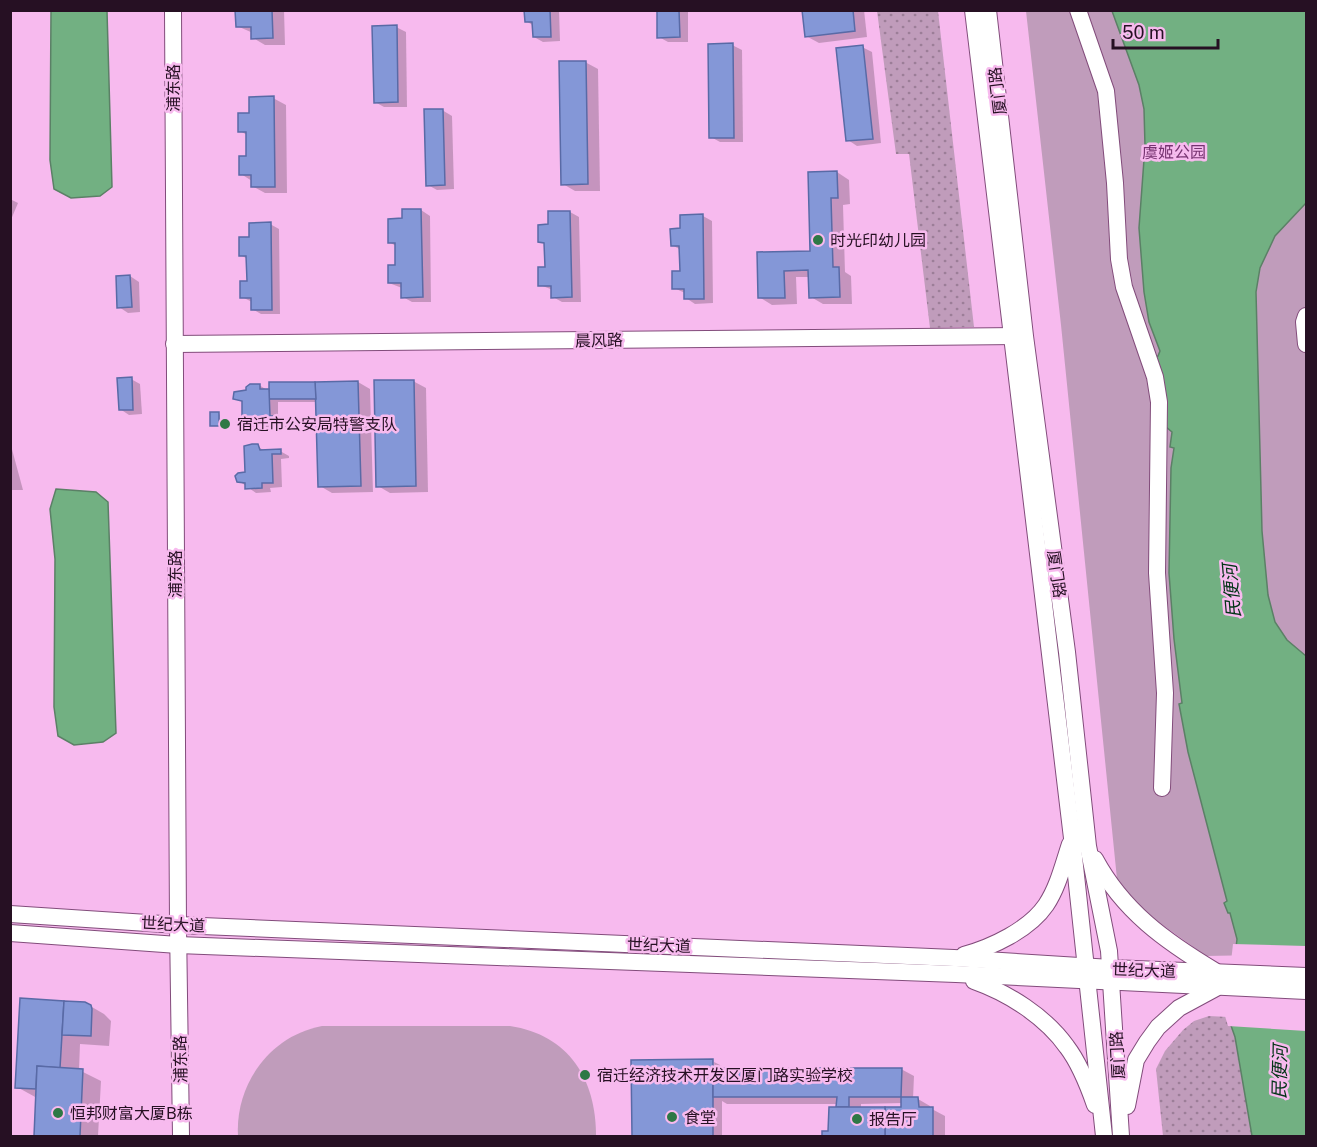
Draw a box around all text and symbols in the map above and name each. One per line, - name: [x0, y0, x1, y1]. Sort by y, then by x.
- scale bar: [1113, 12, 1218, 50]
- text: 50 m: [1122, 22, 1165, 43]
- street label: 浦东路: [164, 64, 183, 112]
- street label: 厦门路: [985, 66, 1010, 116]
- park label: 虞姬公园: [1142, 143, 1206, 162]
- place label: 时光印幼儿园: [830, 231, 926, 250]
- marker: 时光印幼儿园: [811, 233, 825, 247]
- street label: 晨风路: [575, 331, 623, 350]
- place label: 宿迁市公安局特警支队: [237, 415, 397, 434]
- marker: 宿迁市公安局特警支队: [218, 417, 232, 431]
- street label: 厦门路: [1044, 549, 1069, 599]
- street label: 浦东路: [166, 550, 185, 598]
- water label: 民便河: [1218, 560, 1244, 619]
- street label: 世纪大道: [141, 913, 205, 936]
- street label: 世纪大道: [627, 935, 691, 956]
- street label: 世纪大道: [1112, 960, 1176, 981]
- street label: 厦门路: [1107, 1031, 1128, 1079]
- street label: 浦东路: [171, 1035, 190, 1083]
- water label: 民便河: [1269, 1042, 1291, 1099]
- place label: 宿迁经济技术开发区厦门路实验学校: [597, 1066, 853, 1085]
- marker: 宿迁经济技术开发区厦门路实验学校: [578, 1068, 592, 1082]
- place label: 恒邦财富大厦B栋: [70, 1104, 193, 1123]
- marker: 恒邦财富大厦B栋: [51, 1106, 65, 1120]
- place label: 食堂: [684, 1108, 716, 1127]
- marker: 食堂: [665, 1110, 679, 1124]
- place label: 报告厅: [869, 1110, 917, 1129]
- marker: 报告厅: [850, 1112, 864, 1126]

